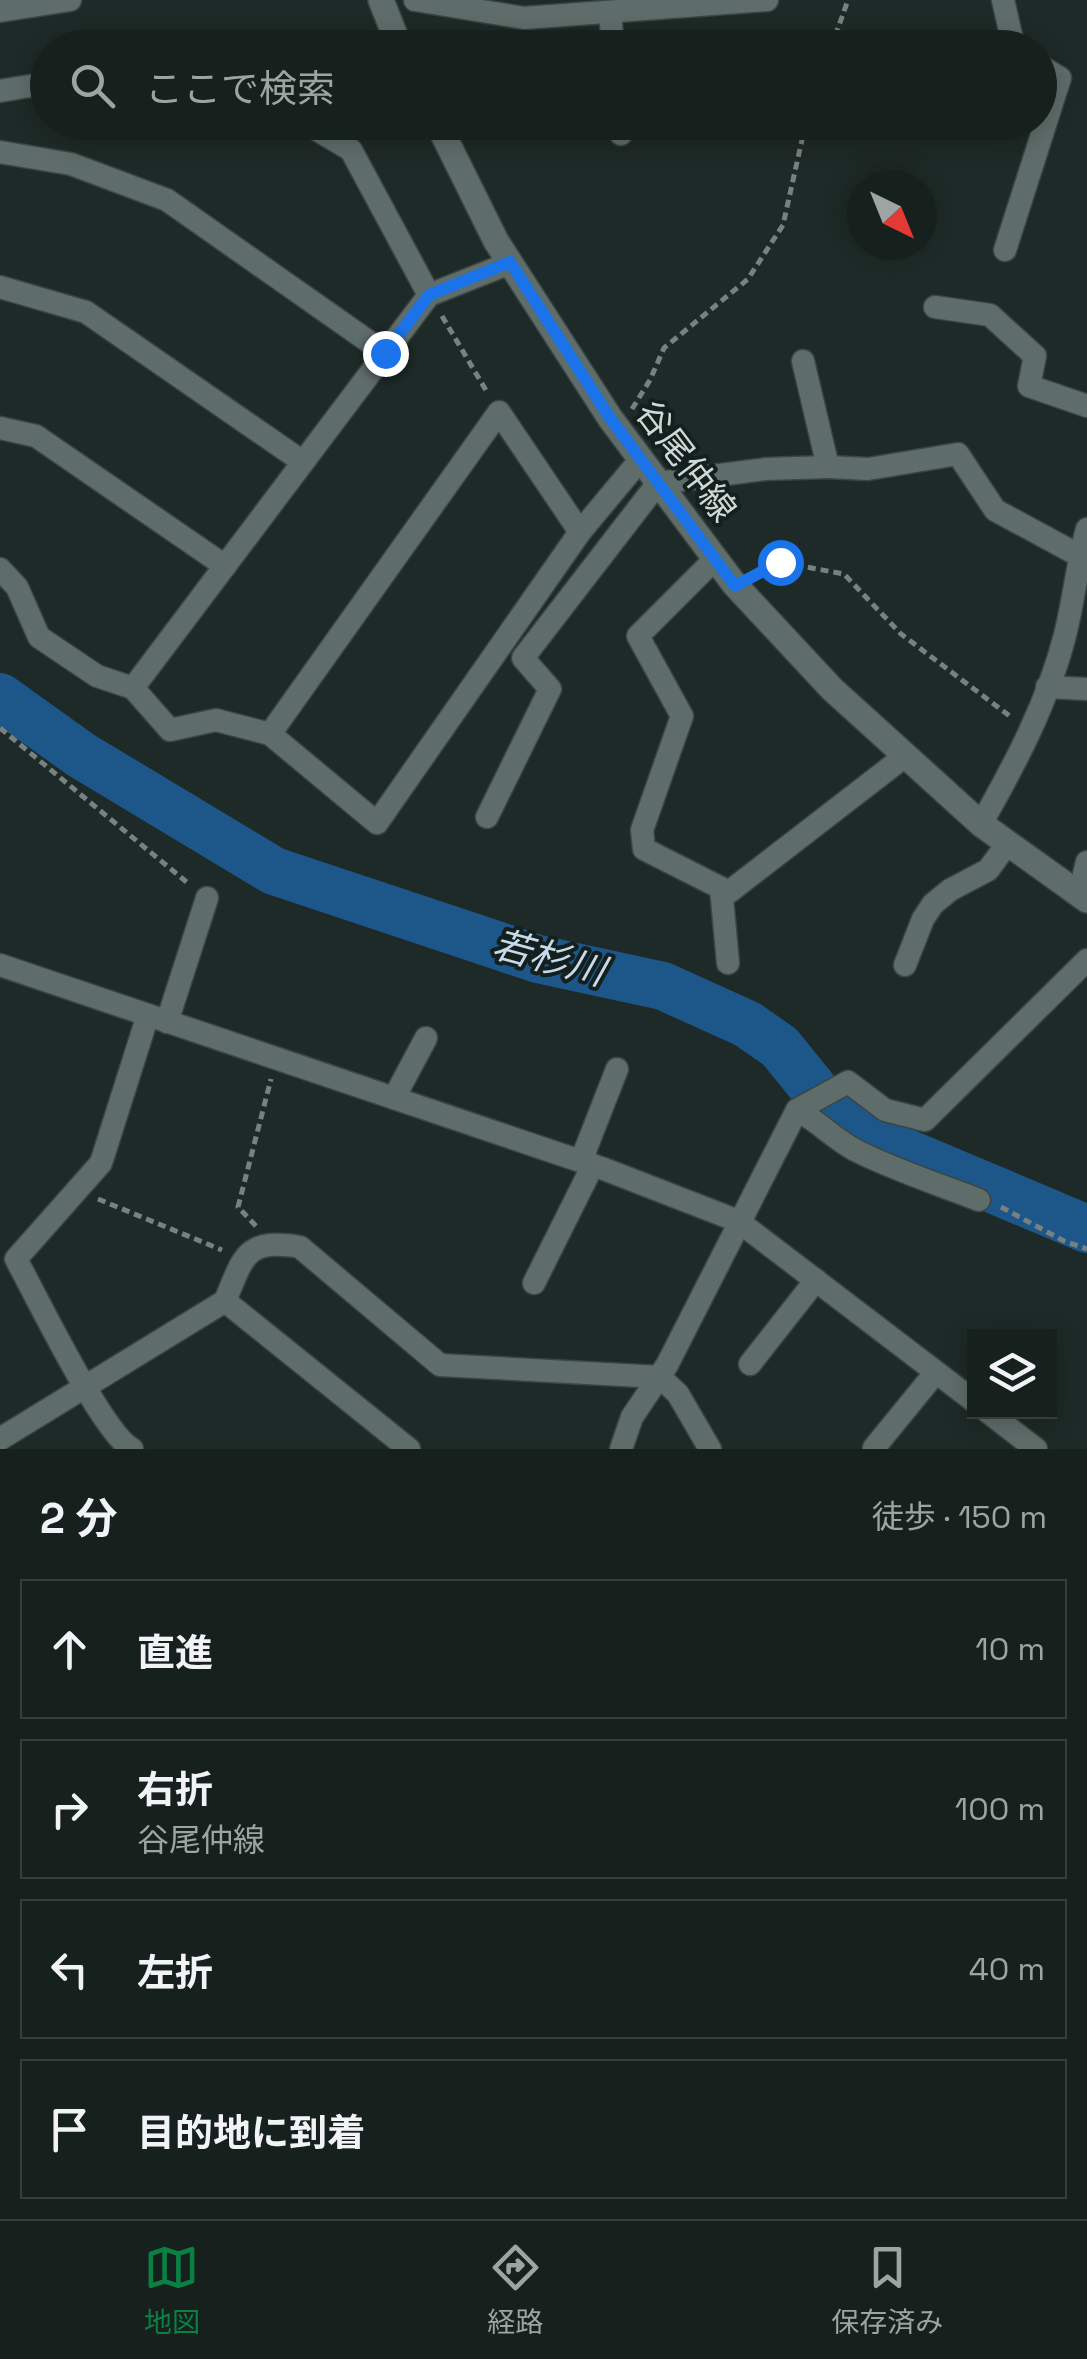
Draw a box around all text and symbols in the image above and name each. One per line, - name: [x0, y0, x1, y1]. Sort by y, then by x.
- search box: [30, 30, 1057, 140]
- icon: search: [65, 58, 120, 113]
- text: ここで検索: [145, 65, 335, 113]
- north arrow: [847, 170, 937, 260]
- route end: [363, 331, 409, 377]
- street label: 谷尾仲線: [626, 392, 746, 530]
- route start: [758, 540, 804, 586]
- water label: 若杉川: [488, 920, 614, 997]
- map controls: [967, 1329, 1057, 1419]
- button: layers: [967, 1329, 1057, 1419]
- text: 2 分: [40, 1492, 118, 1545]
- text: 徒歩 · 150 m: [872, 1497, 1047, 1537]
- icon: ahead: [42, 1622, 97, 1677]
- text: 直進: [137, 1629, 213, 1677]
- text: 10 m: [975, 1629, 1045, 1669]
- text: 右折: [137, 1766, 213, 1814]
- icon: right: [42, 1782, 97, 1837]
- text: 100 m: [955, 1789, 1045, 1829]
- text: 谷尾仲線: [137, 1820, 265, 1860]
- icon: left: [42, 1942, 97, 1997]
- text: 左折: [137, 1949, 213, 1997]
- text: 40 m: [969, 1949, 1045, 1989]
- icon: arrive: [42, 2102, 97, 2157]
- text: 目的地に到着: [137, 2109, 365, 2157]
- tab: 地図: [144, 2240, 200, 2340]
- tab: 経路: [487, 2240, 543, 2340]
- tab: 保存済み: [831, 2240, 943, 2340]

